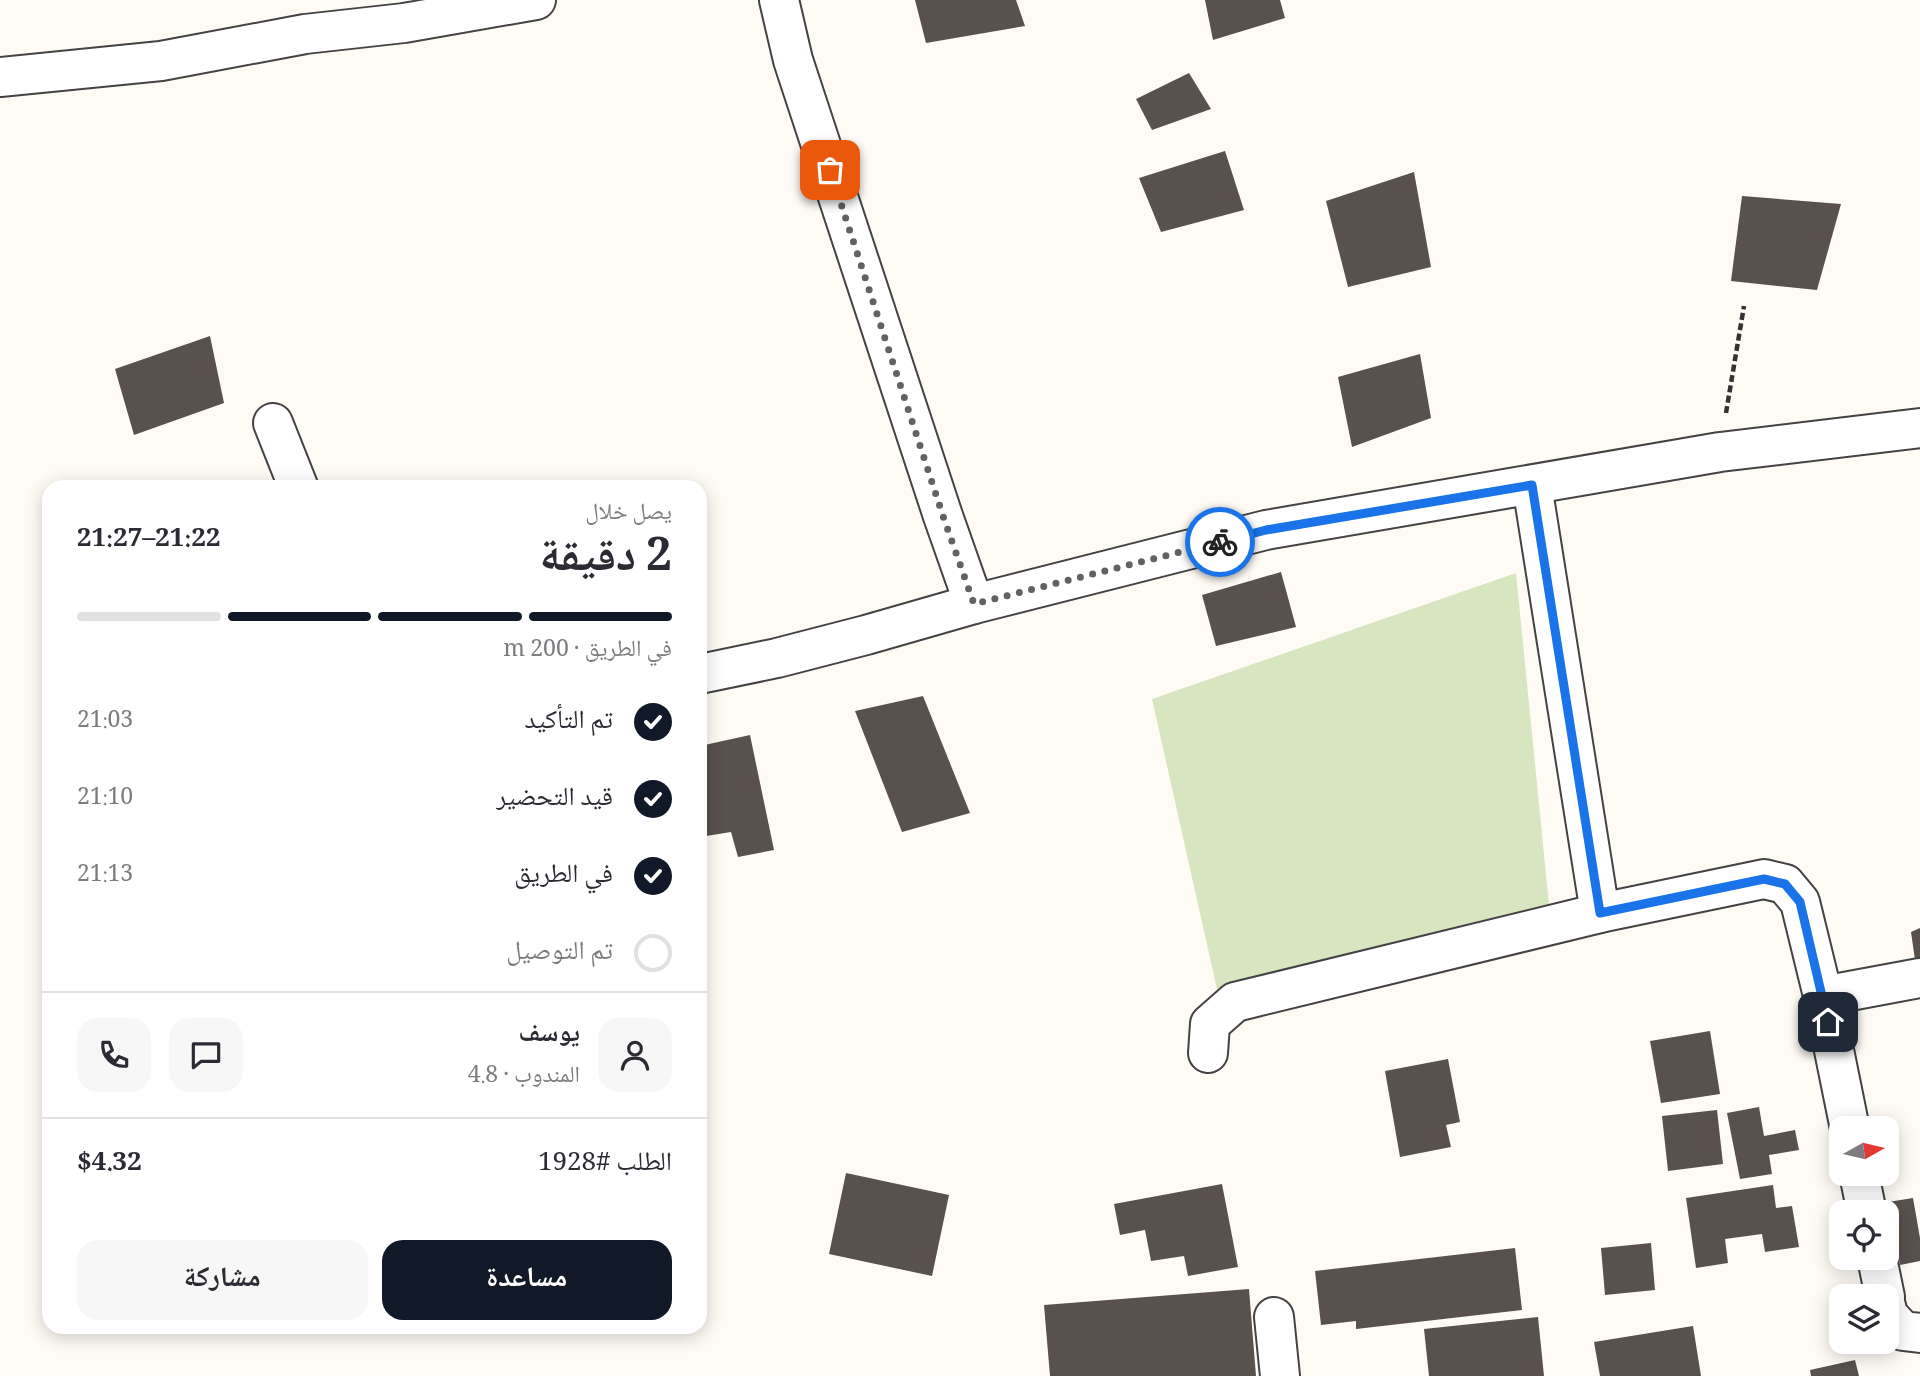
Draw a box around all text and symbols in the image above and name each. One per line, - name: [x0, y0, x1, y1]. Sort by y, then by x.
- pin: [800, 140, 860, 200]
- icon: bag: [811, 151, 849, 189]
- text: يصل خلال: [585, 494, 672, 534]
- courier: [1185, 507, 1255, 577]
- text: 21:22–21:27: [77, 518, 221, 562]
- text: 2 دقيقة: [540, 521, 672, 599]
- icon: bike: [1201, 523, 1239, 561]
- text: في الطريق · 200 m: [503, 631, 672, 671]
- text: تم التأكيد: [524, 700, 613, 744]
- text: 21:03: [77, 702, 133, 742]
- icon: check: [634, 703, 672, 741]
- text: قيد التحضير: [496, 777, 613, 821]
- text: 21:10: [77, 779, 133, 819]
- icon: check: [634, 780, 672, 818]
- text: في الطريق: [514, 854, 613, 898]
- text: 21:13: [77, 856, 133, 896]
- icon: check: [634, 857, 672, 895]
- text: تم التوصيل: [506, 931, 613, 975]
- pin: [1798, 992, 1858, 1052]
- icon: home: [1809, 1003, 1847, 1041]
- text: يوسف: [519, 1013, 580, 1057]
- button: phone: [77, 1018, 151, 1092]
- button: chat: [169, 1018, 243, 1092]
- button: person: [598, 1018, 672, 1092]
- text: المندوب · 4.8: [468, 1057, 580, 1097]
- north arrow: [1829, 1116, 1899, 1186]
- map controls: [1829, 1116, 1899, 1354]
- text: $4.32: [77, 1142, 142, 1186]
- text: الطلب #1928: [538, 1142, 672, 1186]
- button: locate: [1829, 1200, 1899, 1270]
- button: مشاركة: [77, 1240, 368, 1320]
- button: مساعدة: [382, 1240, 672, 1320]
- button: layers: [1829, 1284, 1899, 1354]

